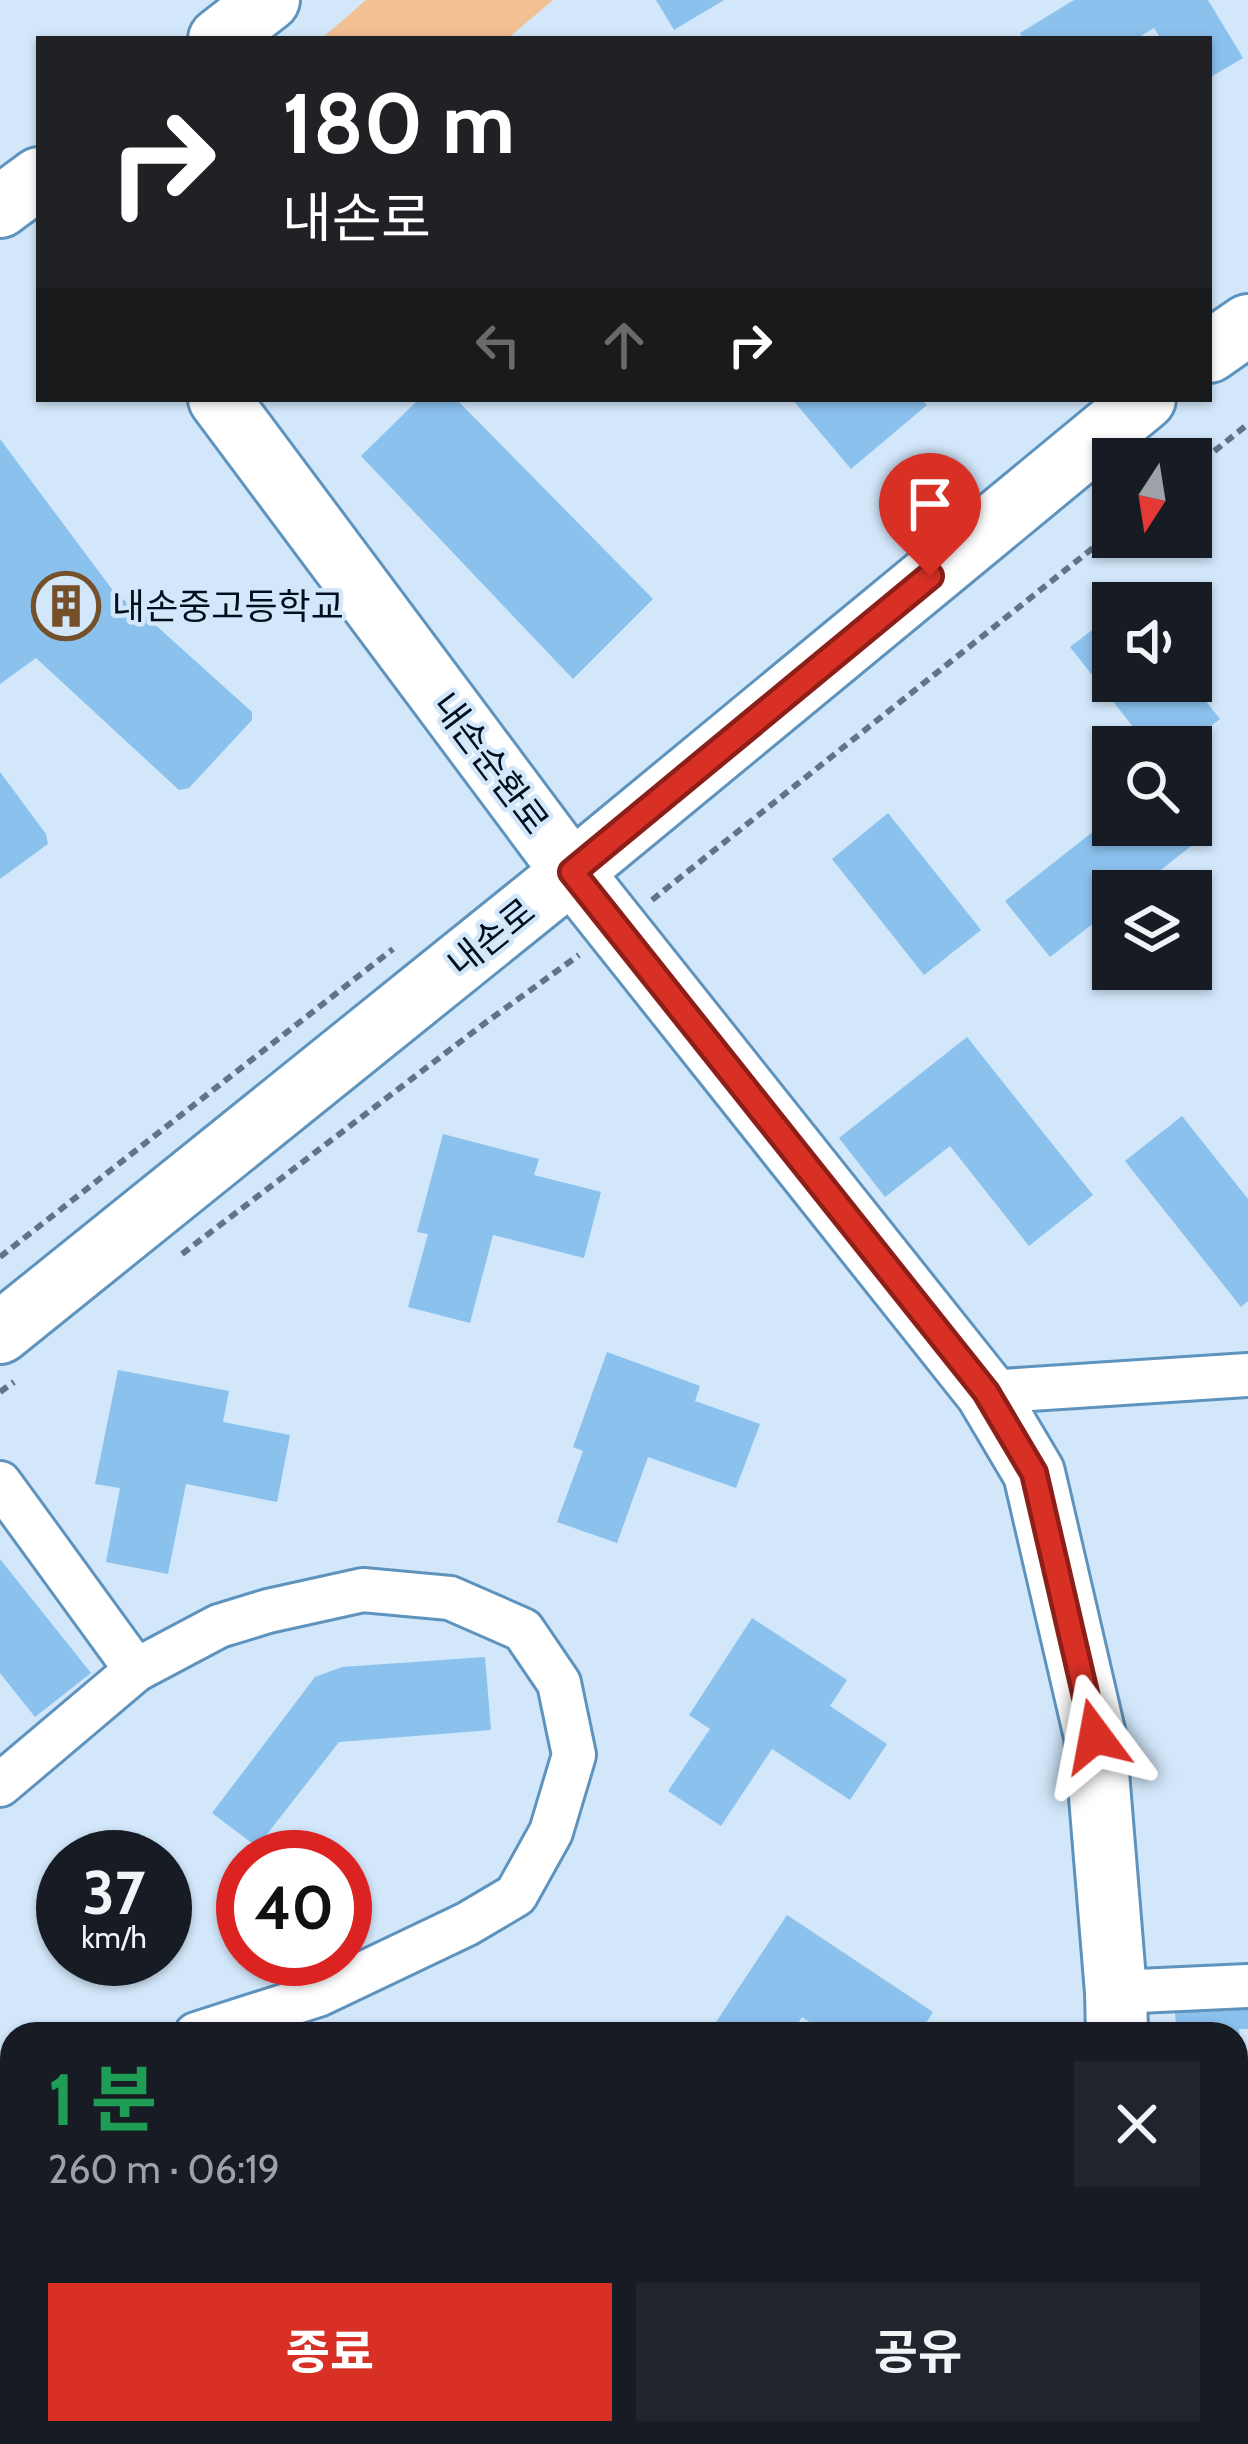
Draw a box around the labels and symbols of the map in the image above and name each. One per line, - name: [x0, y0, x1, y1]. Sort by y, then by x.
- north arrow: [1092, 438, 1212, 558]
- pin: [879, 453, 981, 576]
- building icon: 내손중고등학교: [31, 571, 101, 641]
- place label: 내손중고등학교: [112, 584, 344, 628]
- street label: 내손순환로: [424, 684, 558, 842]
- street label: 내손로: [439, 889, 543, 985]
- position arrow: [1032, 1673, 1158, 1799]
- speed limit sign: 40: [216, 1830, 372, 1986]

